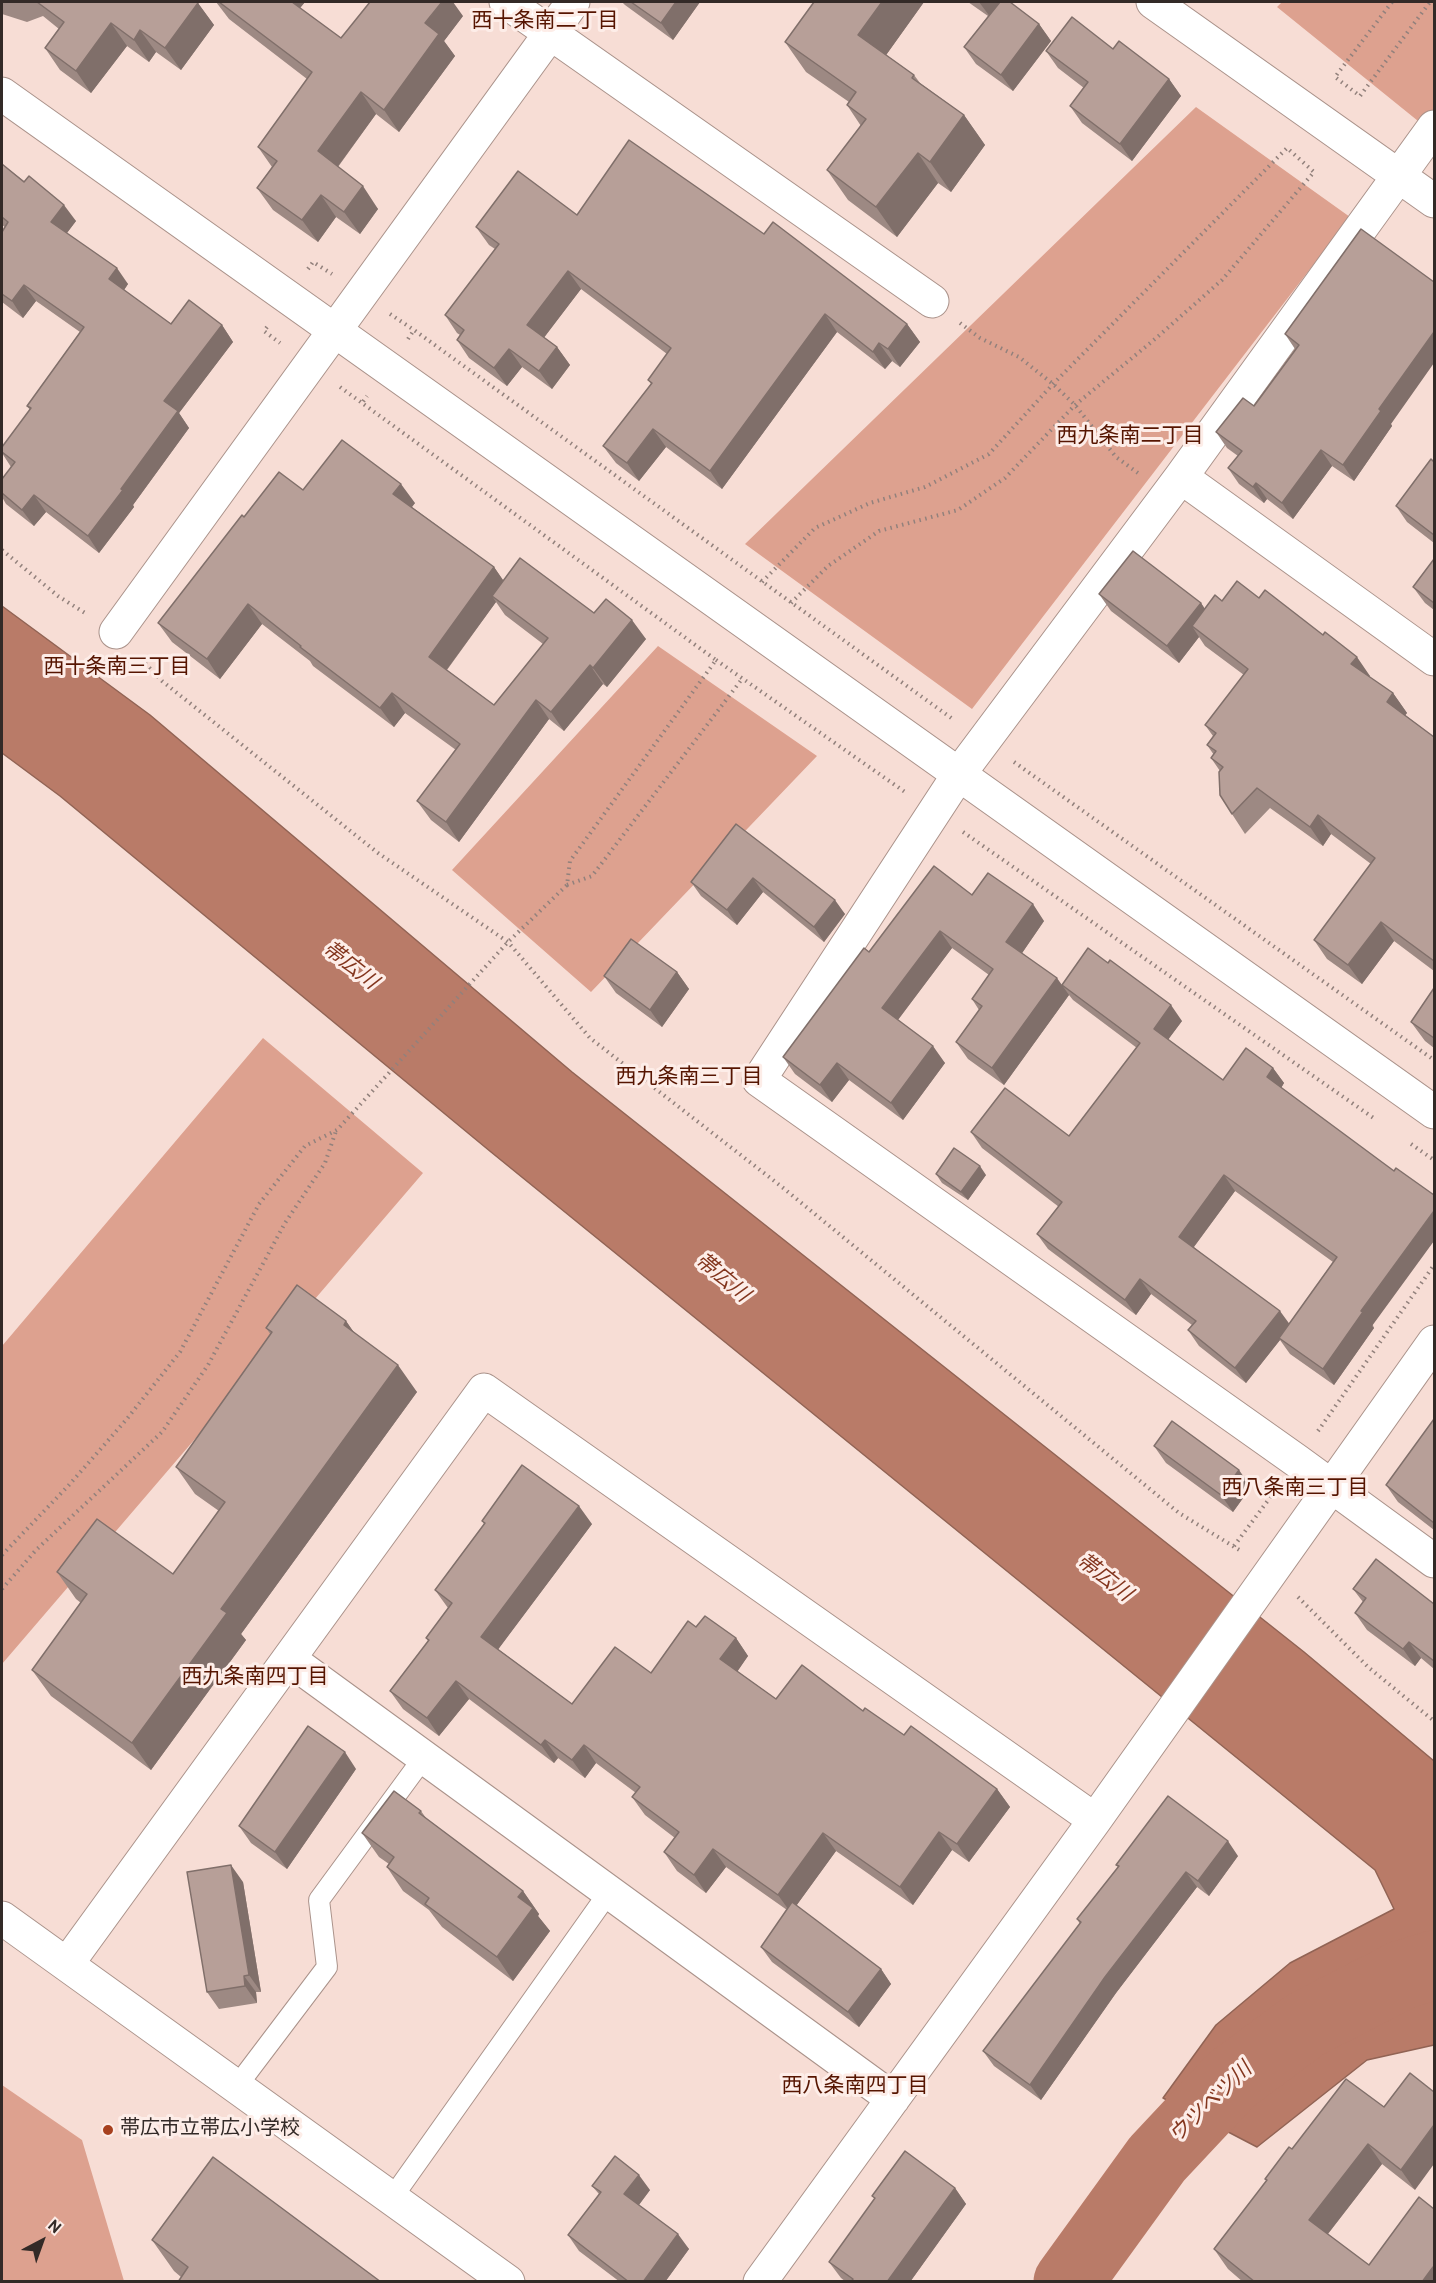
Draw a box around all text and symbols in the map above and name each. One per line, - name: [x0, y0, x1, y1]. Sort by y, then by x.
- district label: 西十条南二丁目: [472, 10, 618, 36]
- district label: 西九条南二丁目: [1057, 425, 1203, 451]
- district label: 西十条南三丁目: [44, 656, 190, 682]
- water label: 帯広川: [316, 938, 382, 996]
- district label: 西九条南三丁目: [616, 1066, 762, 1092]
- water label: 帯広川: [689, 1249, 753, 1309]
- district label: 西八条南三丁目: [1222, 1477, 1368, 1503]
- water label: 帯広川: [1070, 1550, 1136, 1608]
- district label: 西九条南四丁目: [182, 1666, 328, 1692]
- water label: ウツベツ川: [1165, 2058, 1259, 2150]
- district label: 西八条南四丁目: [782, 2075, 928, 2101]
- place label: 帯広市立帯広小学校: [120, 2118, 300, 2142]
- marker: 帯広市立帯広小学校: [101, 2123, 115, 2137]
- north arrow: [12, 2211, 72, 2271]
- text: N: [43, 2216, 65, 2239]

